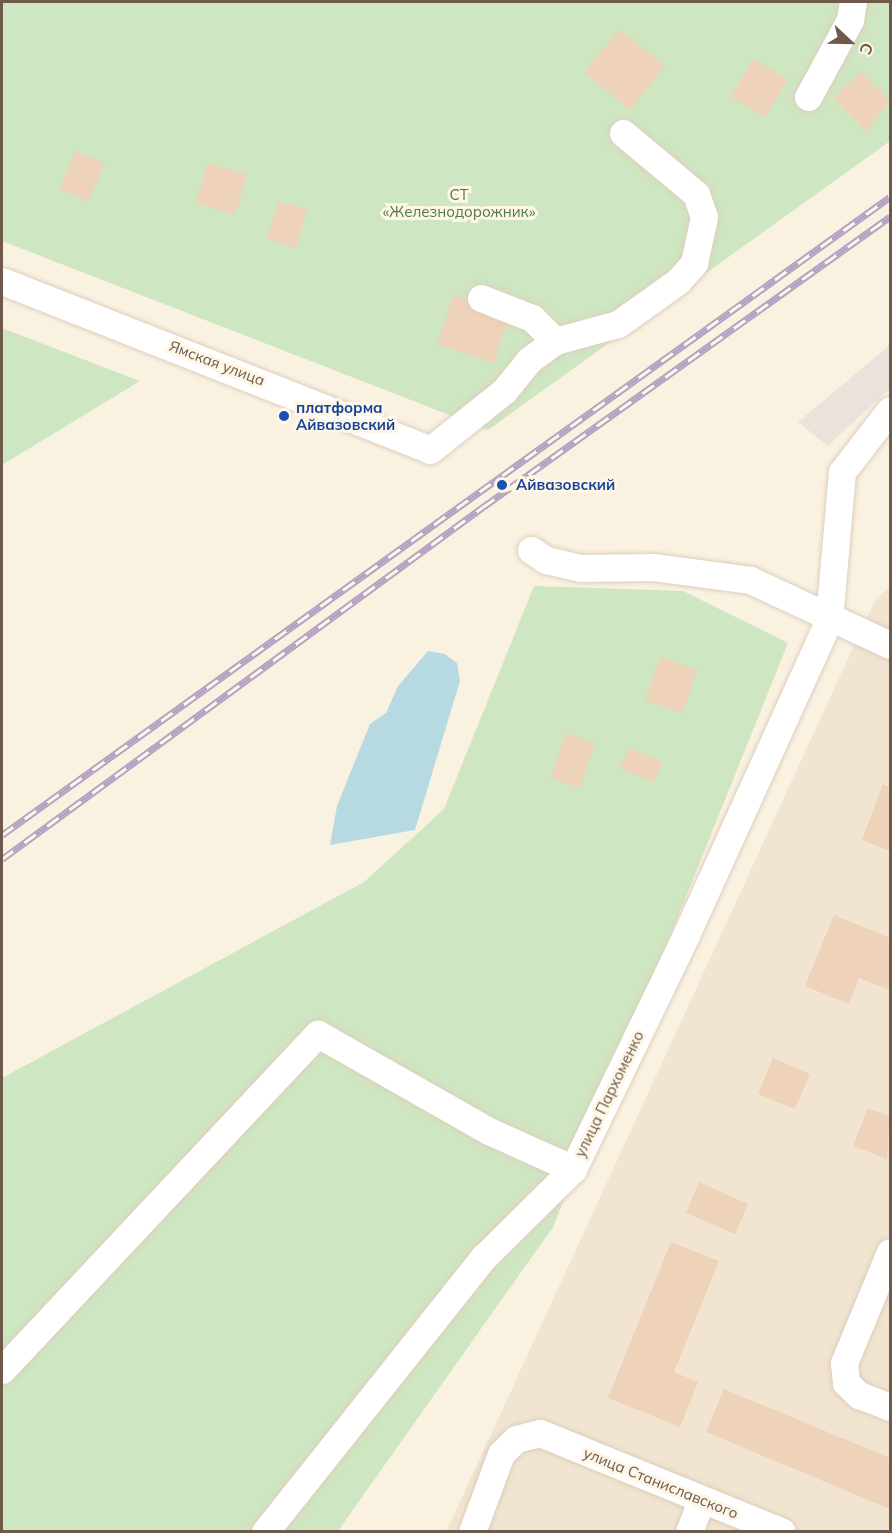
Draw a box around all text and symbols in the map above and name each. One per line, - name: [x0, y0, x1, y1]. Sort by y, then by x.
- north arrow: [820, 12, 880, 72]
- text: С: [855, 40, 878, 58]
- park label: СТ «Железнодорожник»: [383, 185, 535, 220]
- street label: Ямская улица: [167, 336, 267, 390]
- place label: платформа Айвазовский: [296, 398, 395, 433]
- marker: платформа Айвазовский: [277, 409, 291, 423]
- marker: Айвазовский: [493, 476, 511, 494]
- place label: Айвазовский: [516, 476, 615, 494]
- street label: улица Пархоменко: [571, 1028, 647, 1160]
- street label: улица Станиславского: [581, 1444, 741, 1522]

